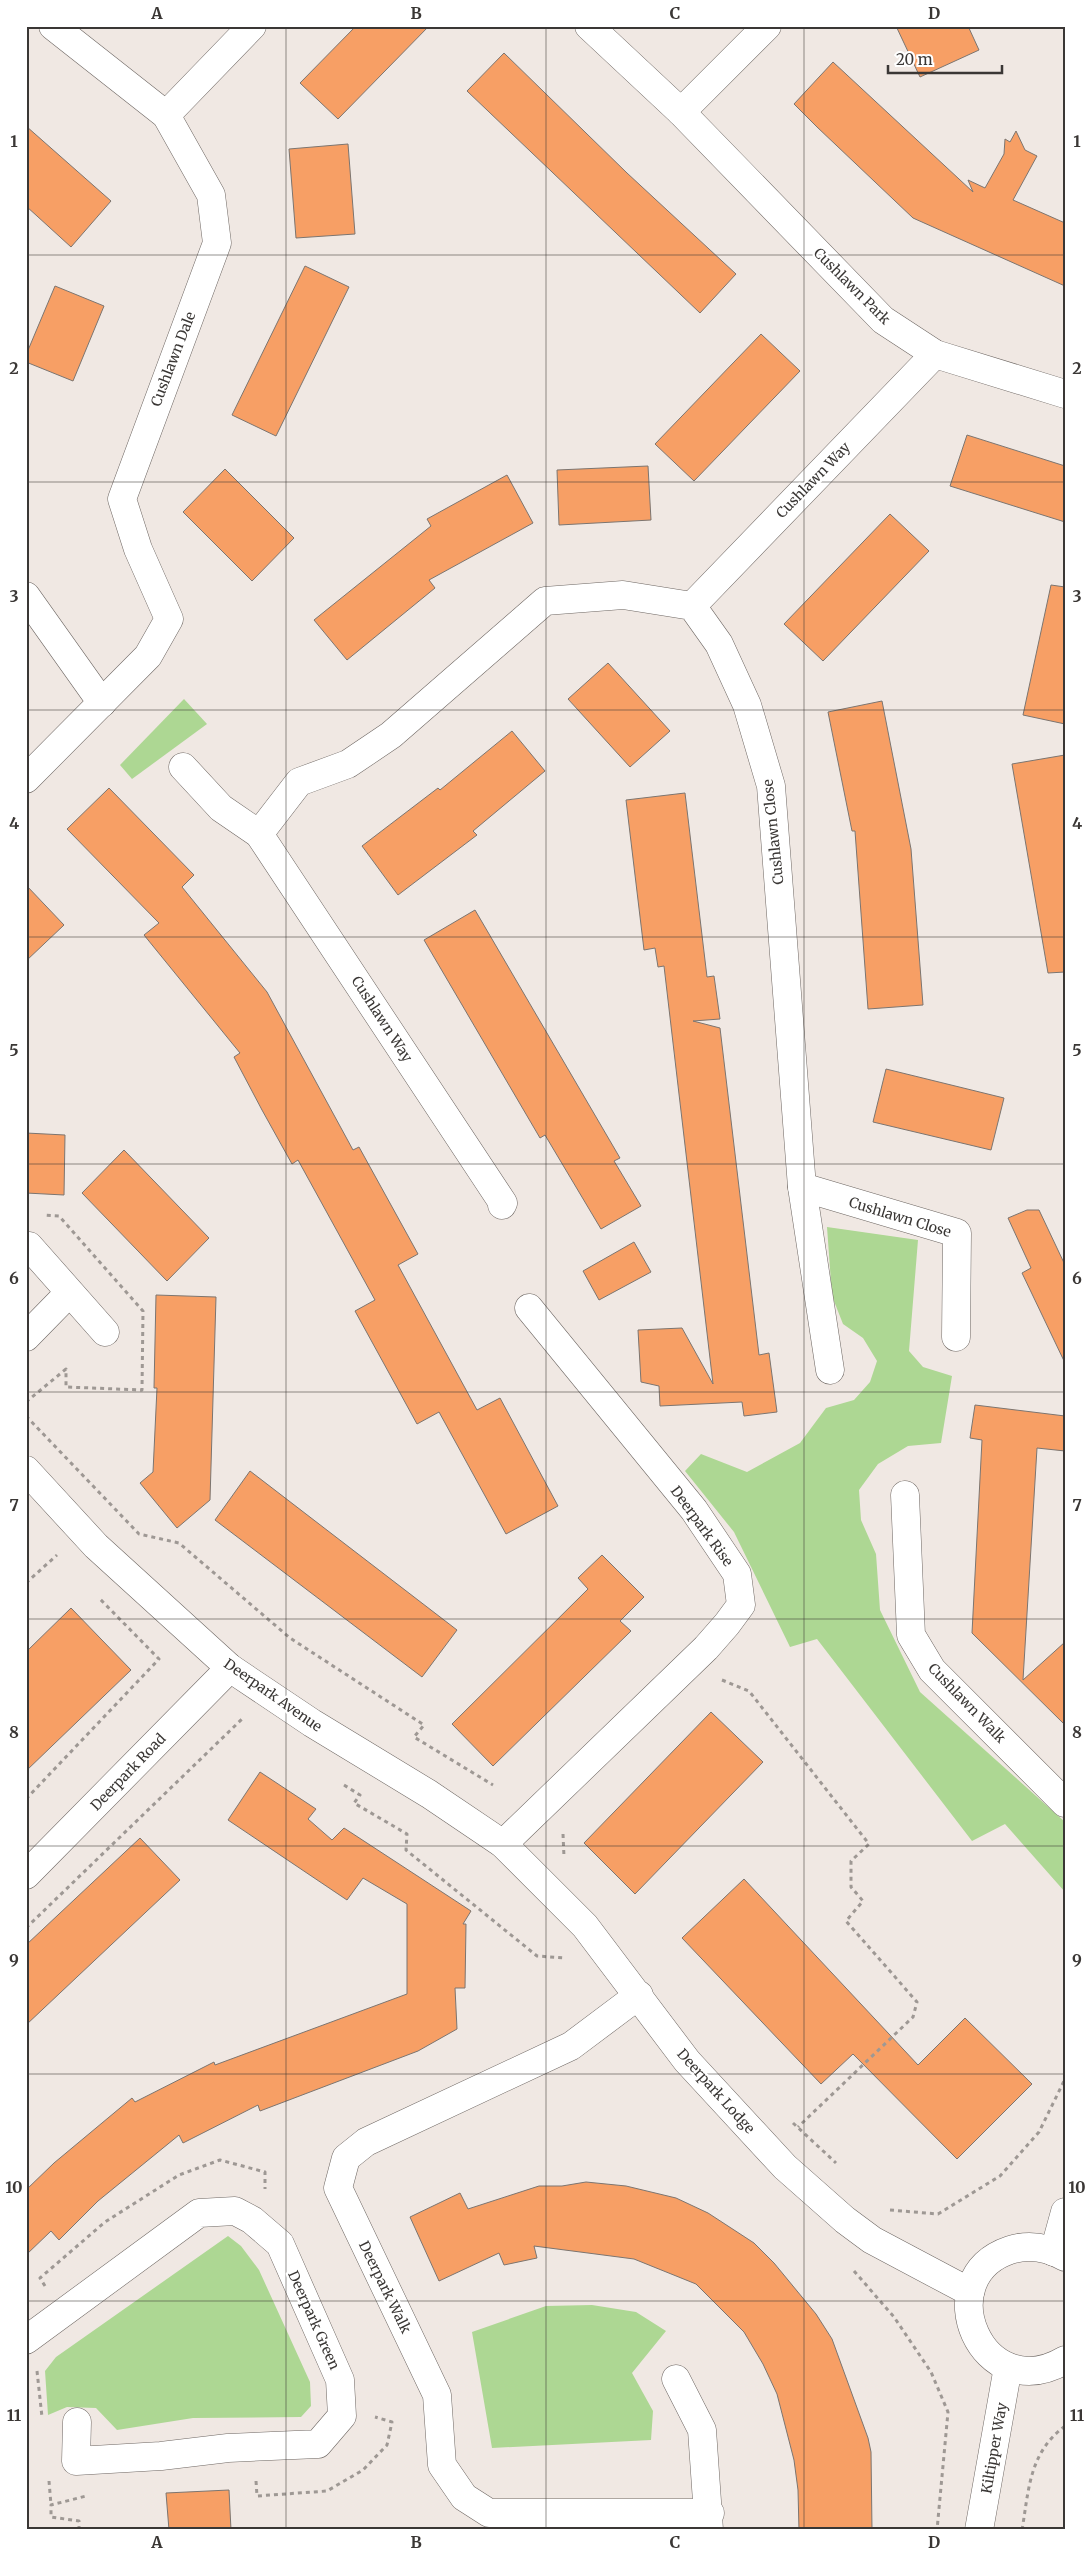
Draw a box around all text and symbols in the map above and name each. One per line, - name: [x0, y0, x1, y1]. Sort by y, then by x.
- text: A: [150, 3, 163, 23]
- text: B: [410, 3, 422, 23]
- text: C: [670, 3, 680, 23]
- text: D: [928, 3, 940, 23]
- scale bar: [888, 42, 1002, 74]
- text: 20 m: [896, 50, 933, 69]
- text: 1: [10, 131, 18, 151]
- text: 1: [1073, 131, 1081, 151]
- street label: Cushlawn Park: [810, 244, 894, 328]
- street label: Cushlawn Dale: [147, 309, 199, 409]
- text: 2: [9, 358, 19, 378]
- text: 2: [1072, 358, 1082, 378]
- street label: Cushlawn Way: [772, 438, 854, 522]
- text: 3: [9, 586, 19, 606]
- text: 3: [1072, 586, 1082, 606]
- street label: Cushlawn Close: [759, 778, 787, 886]
- text: 4: [9, 813, 19, 833]
- text: 4: [1072, 813, 1082, 833]
- street label: Cushlawn Way: [348, 973, 417, 1066]
- text: 5: [9, 1040, 19, 1060]
- text: 5: [1072, 1040, 1082, 1060]
- street label: Cushlawn Close: [847, 1193, 953, 1241]
- text: 6: [9, 1268, 19, 1288]
- text: 6: [1072, 1268, 1082, 1288]
- street label: Deerpark Rise: [667, 1482, 737, 1570]
- text: 7: [9, 1495, 19, 1515]
- text: 7: [1072, 1495, 1082, 1515]
- street label: Deerpark Avenue: [220, 1654, 326, 1736]
- street label: Cushlawn Walk: [924, 1659, 1010, 1747]
- text: 8: [9, 1722, 19, 1742]
- text: 8: [1072, 1722, 1082, 1742]
- street label: Deerpark Road: [87, 1729, 170, 1814]
- text: 9: [9, 1950, 19, 1970]
- text: 9: [1072, 1950, 1082, 1970]
- street label: Deerpark Lodge: [673, 2045, 759, 2137]
- text: 10: [5, 2177, 23, 2197]
- text: 10: [1068, 2177, 1086, 2197]
- street label: Deerpark Walk: [355, 2238, 415, 2336]
- street label: Deerpark Green: [284, 2268, 344, 2372]
- street label: Kiltipper Way: [977, 2400, 1011, 2495]
- text: 11: [7, 2405, 22, 2425]
- text: 11: [1070, 2405, 1085, 2425]
- text: A: [150, 2532, 163, 2552]
- text: B: [410, 2532, 422, 2552]
- text: C: [670, 2532, 680, 2552]
- text: D: [928, 2532, 940, 2552]

